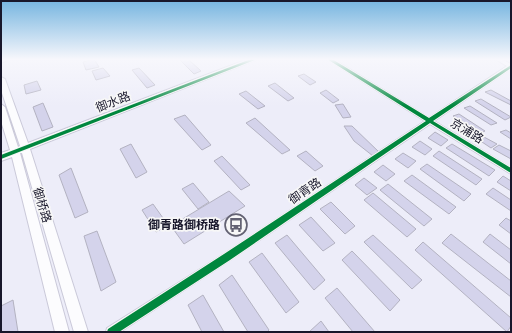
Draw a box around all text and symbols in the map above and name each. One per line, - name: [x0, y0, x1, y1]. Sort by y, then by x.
- street label: 御水路: [94, 89, 132, 115]
- street label: 京浦路: [448, 116, 486, 146]
- street label: 御青路: [286, 175, 324, 207]
- street label: 御桥路: [30, 186, 54, 224]
- bus stop icon: 御青路御桥路: [223, 212, 249, 238]
- place label: 御青路御桥路: [148, 218, 220, 232]

